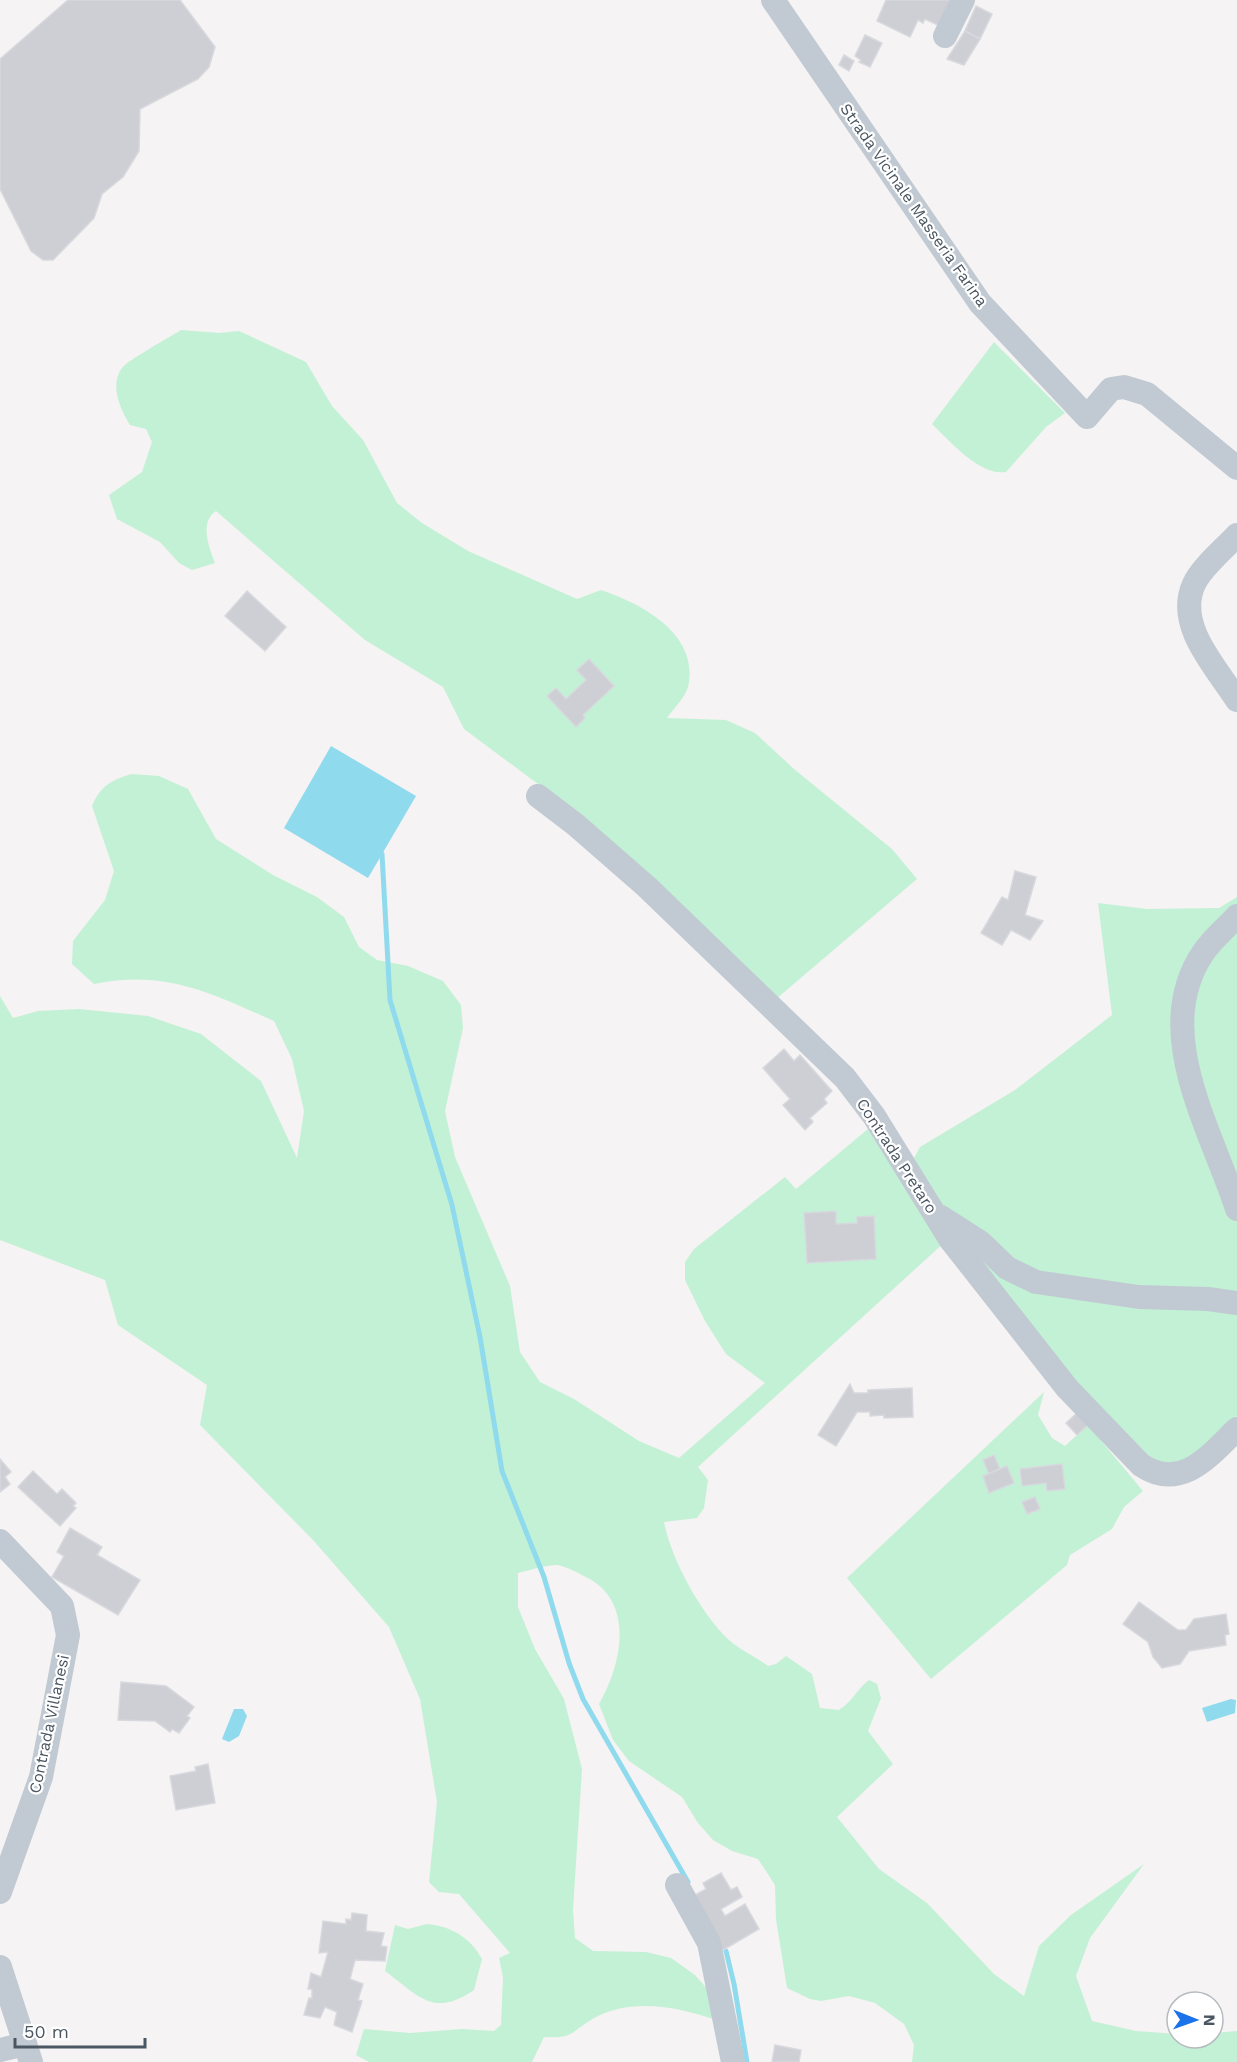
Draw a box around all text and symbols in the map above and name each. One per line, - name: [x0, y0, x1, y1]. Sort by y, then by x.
- street label: Strada Vicinale Masseria Farina: [836, 100, 992, 310]
- street label: Contrada Pretaro: [853, 1095, 941, 1217]
- street label: Contrada Villanesi: [25, 1653, 73, 1795]
- north arrow: [1165, 1990, 1225, 2050]
- scale bar: [15, 2011, 146, 2049]
- text: N: [1200, 2014, 1219, 2026]
- text: 50 m: [24, 2021, 69, 2042]

